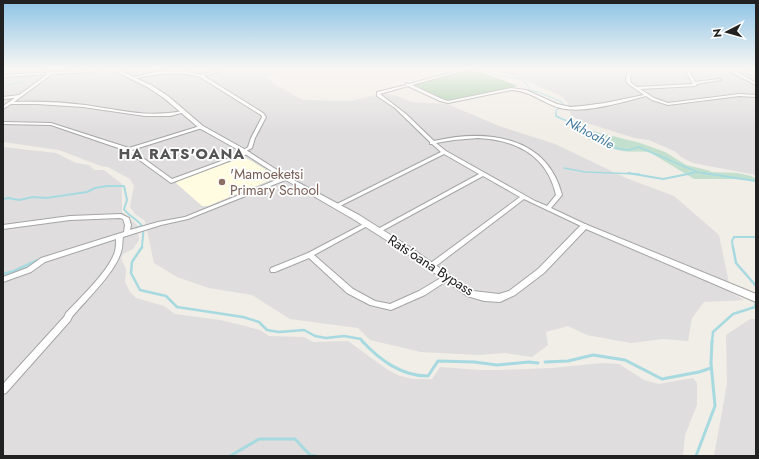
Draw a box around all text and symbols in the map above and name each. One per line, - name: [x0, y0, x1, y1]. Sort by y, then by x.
- north arrow: [707, 12, 747, 52]
- text: N: [709, 28, 725, 38]
- water label: Nkhoahle: [563, 112, 618, 154]
- district label: HA RATS'OANA: [119, 143, 245, 165]
- place label: 'Mamoeketsi Primary School: [230, 164, 319, 200]
- marker: 'Mamoeketsi Primary School: [217, 177, 227, 187]
- street label: Rats'oana Bypass: [384, 230, 478, 301]

